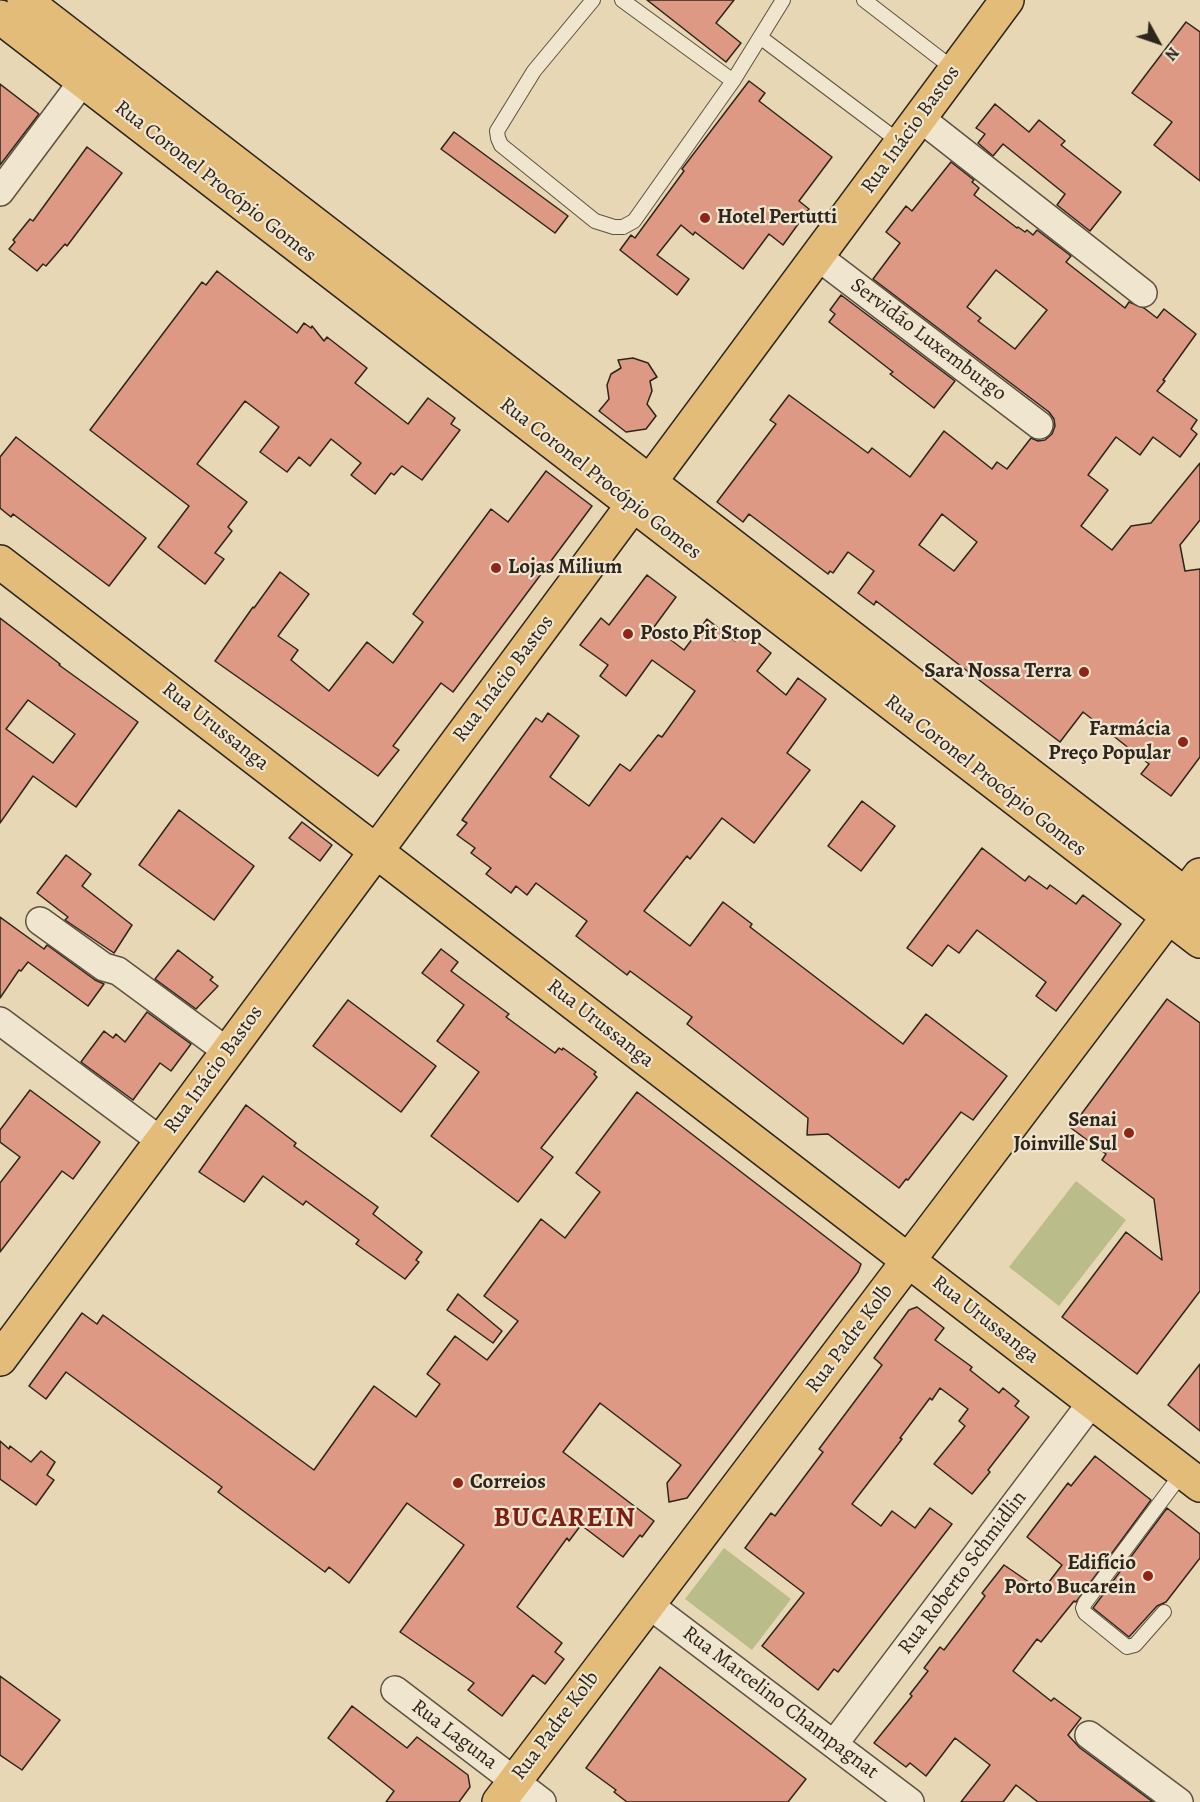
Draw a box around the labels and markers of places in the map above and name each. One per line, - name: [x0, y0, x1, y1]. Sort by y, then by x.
- place label: Hotel Pertutti: [717, 205, 837, 231]
- marker: Hotel Pertutti: [698, 211, 712, 225]
- place label: Lojas Milium: [508, 555, 622, 581]
- marker: Lojas Milium: [489, 561, 503, 575]
- place label: Posto Pit Stop: [640, 621, 761, 647]
- marker: Posto Pit Stop: [621, 627, 635, 641]
- place label: Sara Nossa Terra: [924, 659, 1072, 685]
- marker: Sara Nossa Terra: [1077, 665, 1091, 679]
- place label: Farmácia Preço Popular: [1048, 717, 1171, 767]
- marker: Farmácia Preço Popular: [1176, 735, 1190, 749]
- place label: Senai Joinville Sul: [1014, 1108, 1117, 1158]
- marker: Senai Joinville Sul: [1122, 1126, 1136, 1140]
- place label: Correios: [470, 1470, 546, 1496]
- marker: Correios: [451, 1476, 465, 1490]
- place label: Edifício Porto Bucarein: [1004, 1551, 1136, 1601]
- marker: Edifício Porto Bucarein: [1141, 1569, 1155, 1583]

